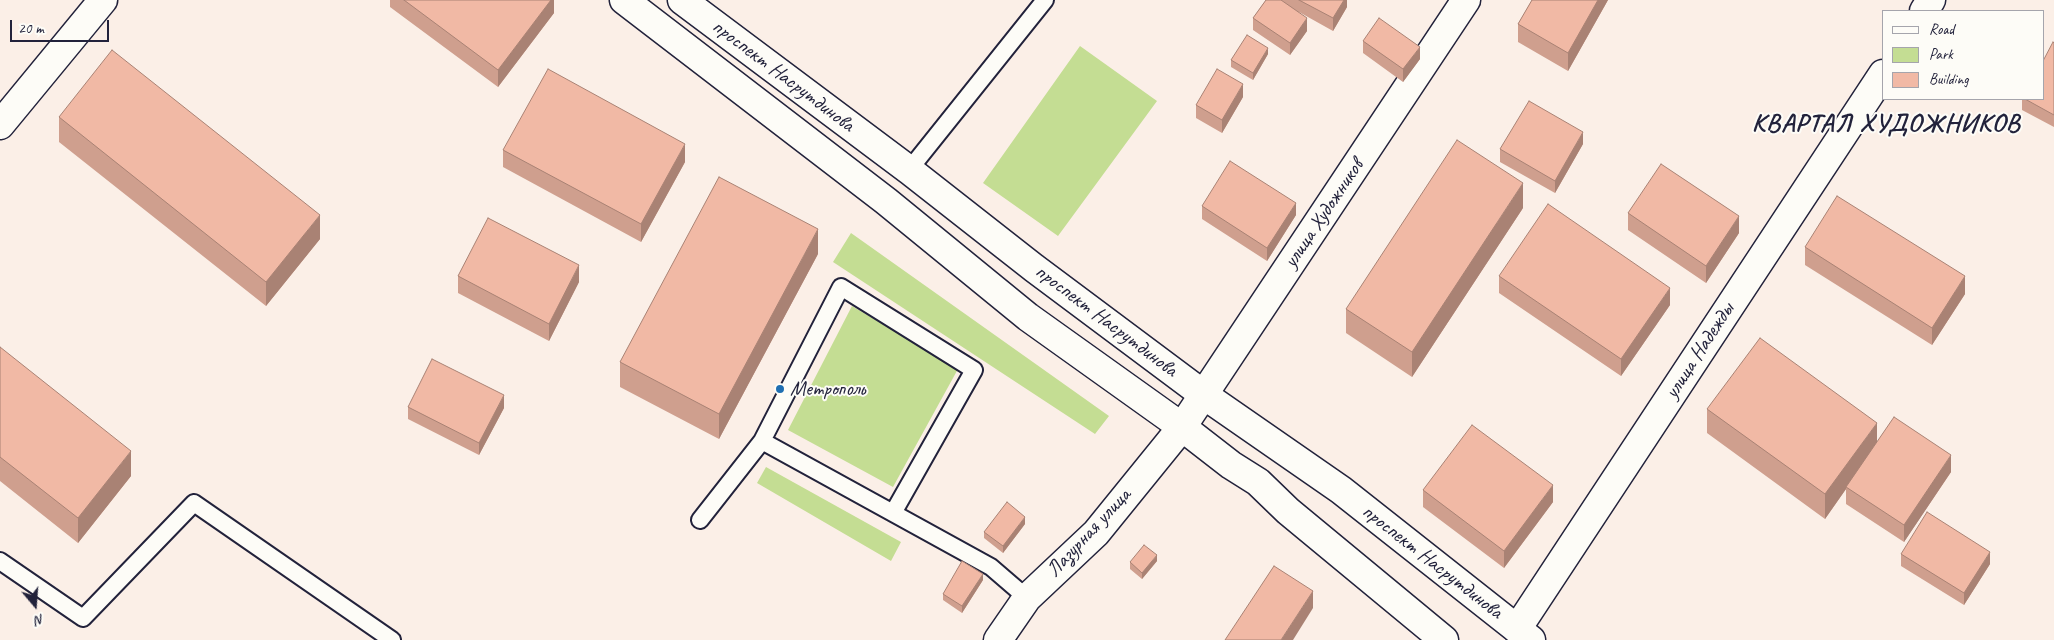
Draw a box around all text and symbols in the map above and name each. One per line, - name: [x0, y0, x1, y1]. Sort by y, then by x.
- scale bar: [12, 10, 111, 42]
- legend: [1882, 10, 2044, 100]
- street label: проспект Насрутдинова: [707, 14, 859, 138]
- text: 20 m: [18, 19, 44, 38]
- text: Road: [1929, 20, 1954, 39]
- text: Park: [1929, 45, 1953, 64]
- text: Building: [1929, 70, 1968, 89]
- district label: КВАРТАЛ ХУДОЖНИКОВ: [1741, 108, 2031, 140]
- street label: улица Художников: [1278, 155, 1370, 273]
- street label: проспект Насрутдинова: [1030, 259, 1182, 383]
- street label: улица Надежды: [1660, 298, 1740, 404]
- place label: Метрополь: [790, 376, 865, 402]
- marker: Метрополь: [774, 383, 786, 395]
- street label: Лазурная улица: [1041, 483, 1137, 583]
- street label: проспект Насрутдинова: [1357, 499, 1507, 625]
- north arrow: [10, 580, 60, 630]
- text: N: [33, 610, 47, 629]

